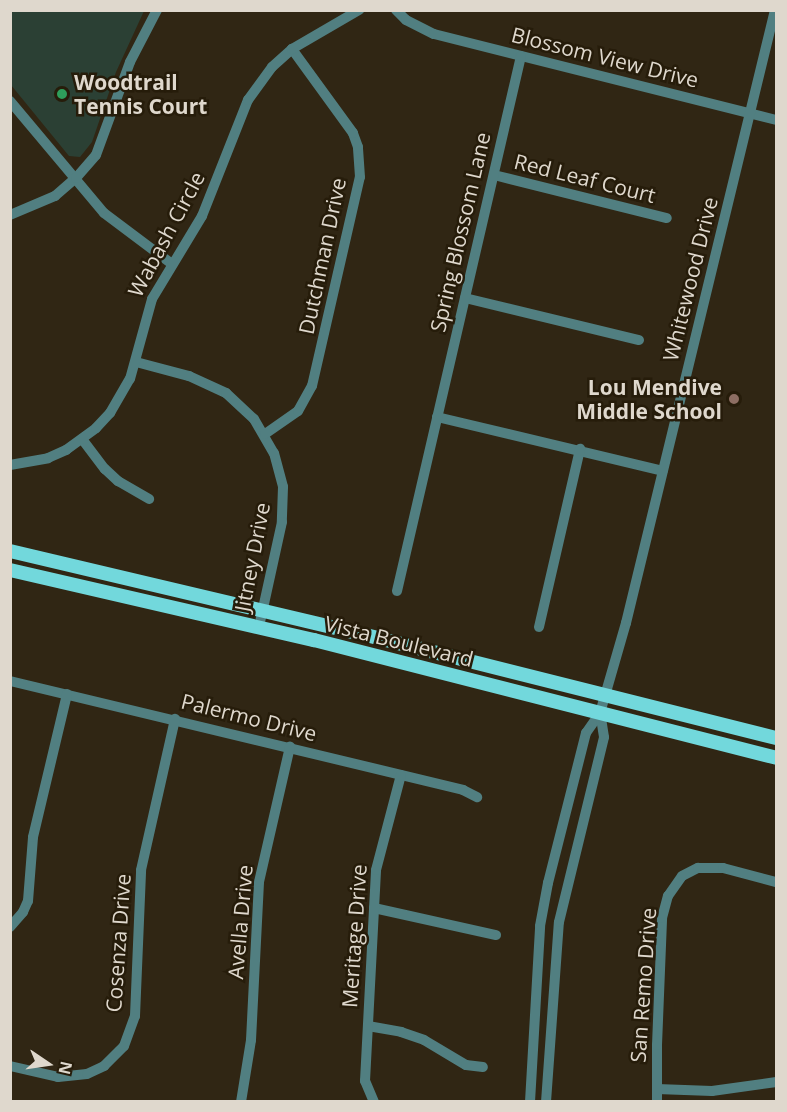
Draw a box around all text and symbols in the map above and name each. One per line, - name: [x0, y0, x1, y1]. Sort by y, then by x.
- street label: Blossom View Drive: [509, 22, 701, 92]
- place label: Woodtrail Tennis Court: [74, 69, 207, 119]
- marker: Woodtrail Tennis Court: [55, 87, 69, 101]
- street label: Spring Blossom Lane: [425, 130, 495, 334]
- street label: Red Leaf Court: [512, 148, 658, 208]
- street label: Wabash Circle: [122, 167, 210, 301]
- street label: Dutchman Drive: [293, 175, 351, 337]
- street label: Whitewood Drive: [657, 194, 723, 364]
- place label: Lou Mendive Middle School: [576, 374, 722, 424]
- marker: Lou Mendive Middle School: [727, 392, 741, 406]
- street label: Jitney Drive: [229, 500, 275, 614]
- street label: Vista Boulevard: [322, 610, 476, 672]
- street label: Palermo Drive: [179, 688, 319, 746]
- street label: Meritage Drive: [336, 863, 372, 1009]
- street label: Avella Drive: [222, 864, 258, 980]
- street label: Cosenza Drive: [101, 873, 135, 1013]
- street label: San Remo Drive: [625, 907, 661, 1063]
- north arrow: [18, 1034, 78, 1094]
- text: N: [53, 1059, 78, 1077]

